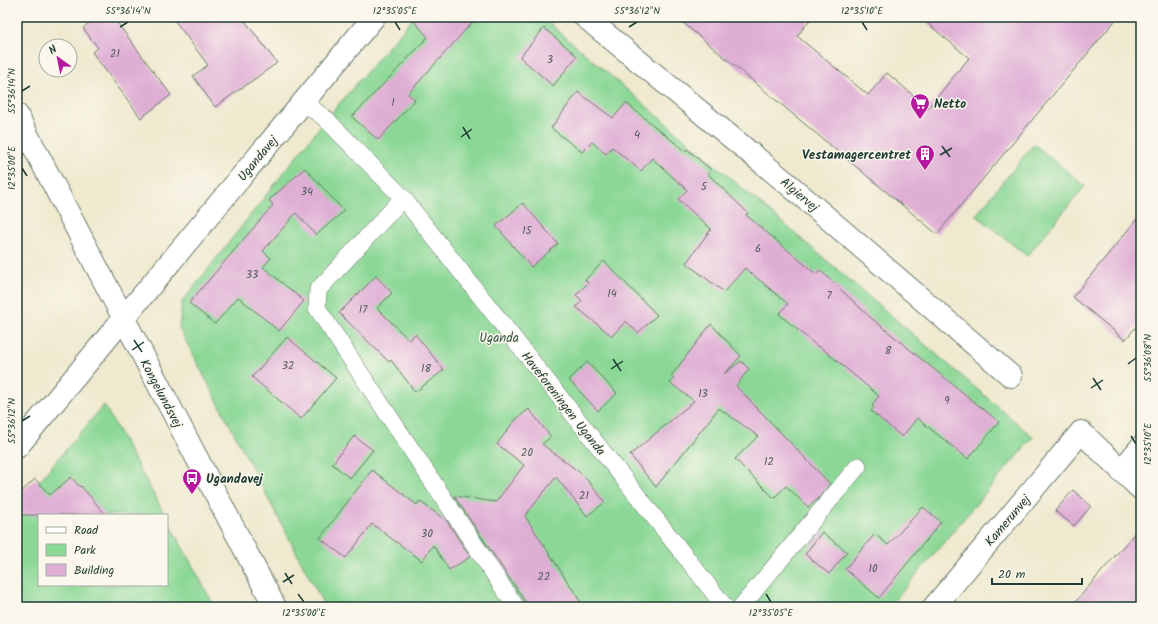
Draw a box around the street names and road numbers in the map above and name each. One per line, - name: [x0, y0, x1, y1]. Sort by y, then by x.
- street label: Ugandavej: [233, 131, 284, 186]
- street label: Algiervej: [775, 173, 824, 218]
- street label: Haveforeningen Uganda: [515, 347, 610, 461]
- street label: Kongelundsvej: [134, 355, 188, 433]
- street label: Kamerunvej: [980, 490, 1037, 552]

